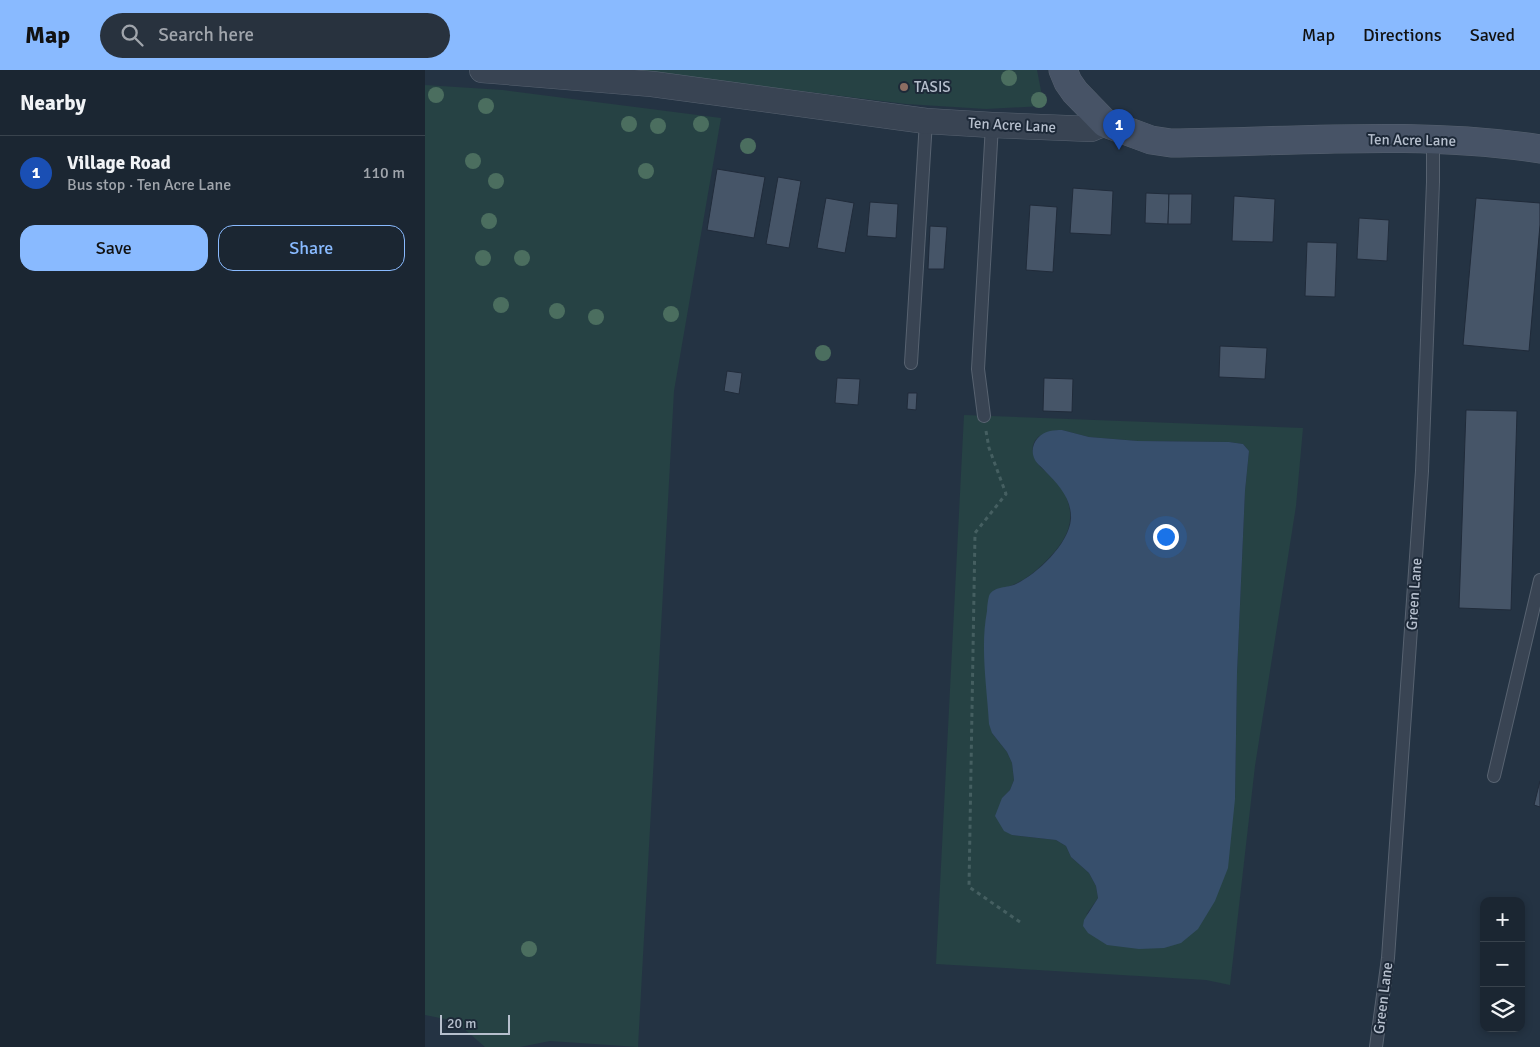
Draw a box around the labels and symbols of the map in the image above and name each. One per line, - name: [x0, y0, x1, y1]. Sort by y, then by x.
- place label: TASIS: [914, 78, 951, 96]
- marker: TASIS: [898, 81, 910, 93]
- pin: 1: [1103, 109, 1135, 150]
- street label: Ten Acre Lane: [967, 114, 1057, 136]
- street label: Ten Acre Lane: [1368, 130, 1456, 150]
- your location: [1153, 524, 1179, 550]
- street label: Green Lane: [1402, 557, 1426, 631]
- street label: Green Lane: [1370, 961, 1396, 1035]
- scale bar: [440, 1012, 510, 1035]

